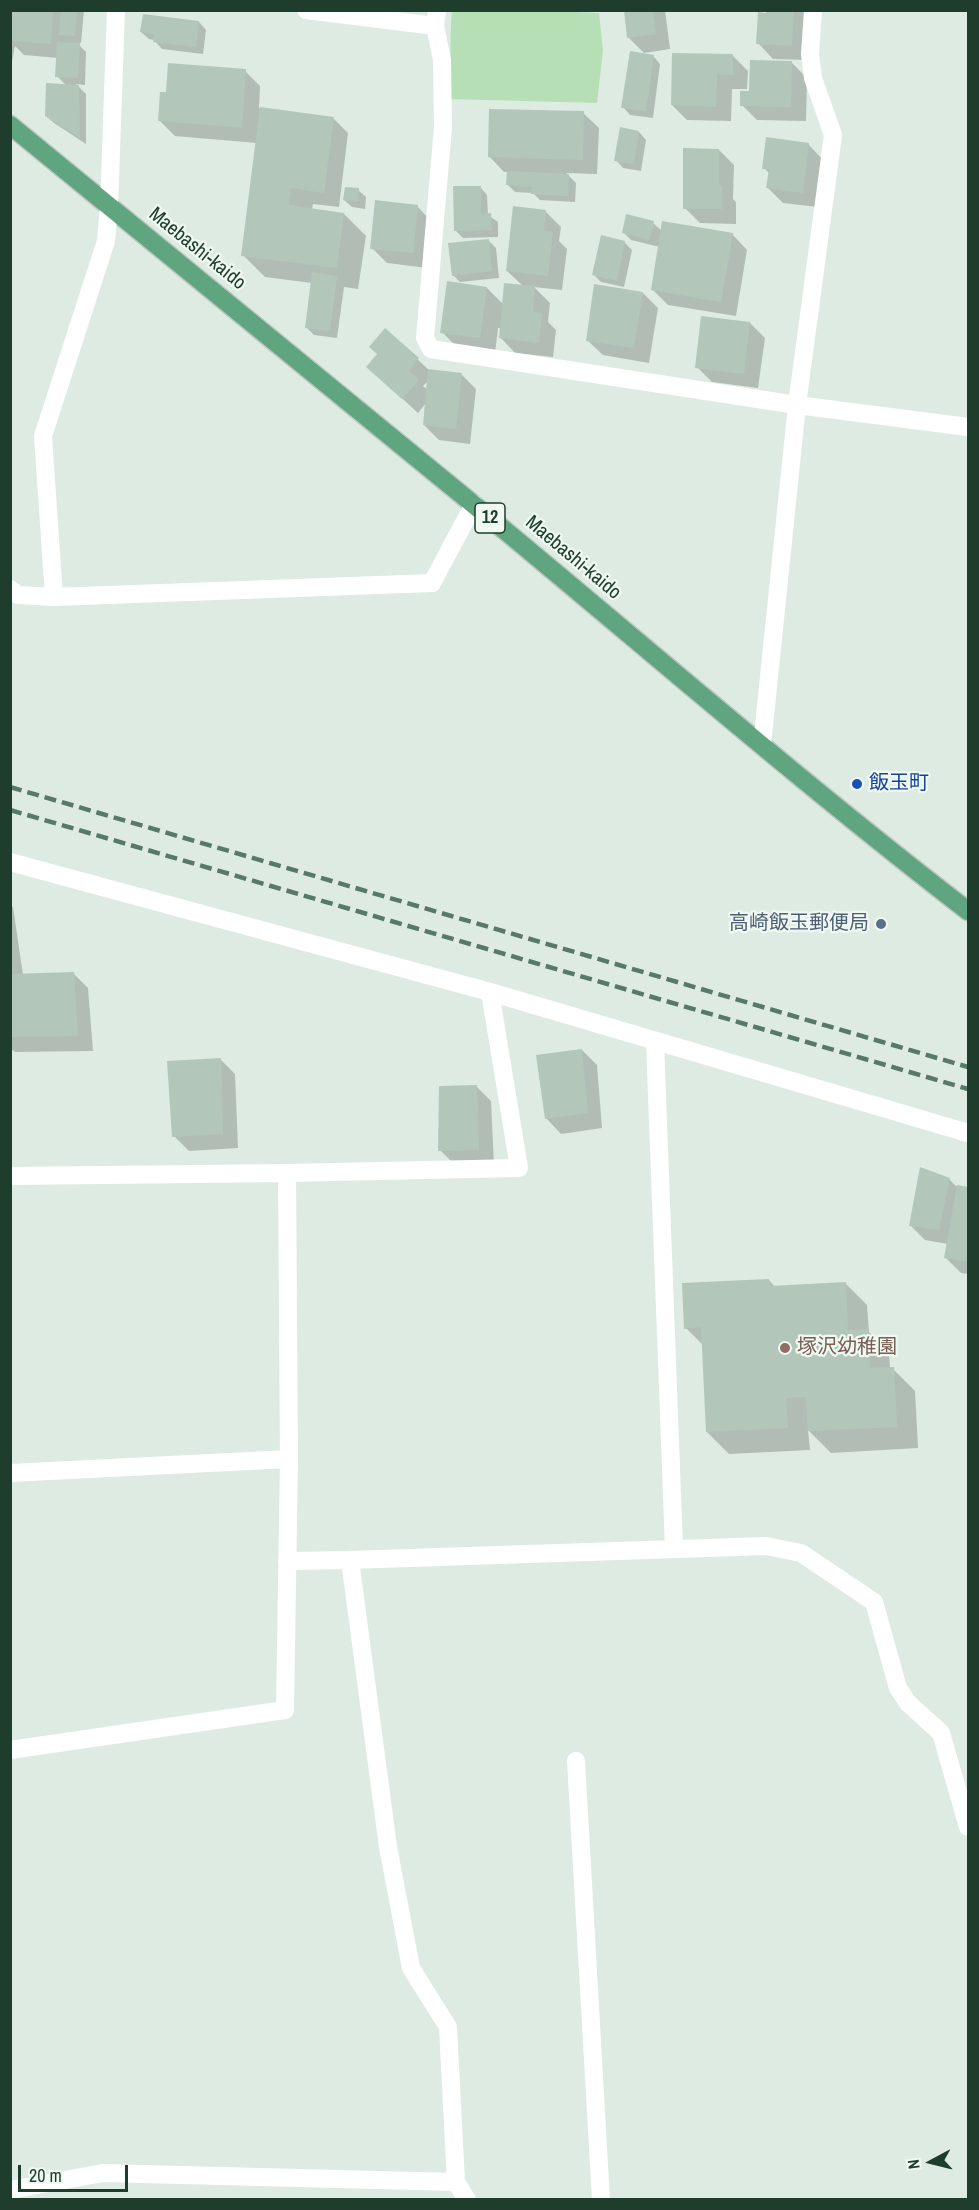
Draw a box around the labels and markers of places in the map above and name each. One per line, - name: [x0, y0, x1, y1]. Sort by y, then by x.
- place label: 飯玉町: [869, 772, 929, 796]
- marker: 飯玉町: [850, 777, 864, 791]
- place label: 高崎飯玉郵便局: [729, 912, 869, 936]
- marker: 高崎飯玉郵便局: [874, 917, 888, 931]
- place label: 塚沢幼稚園: [797, 1336, 897, 1360]
- marker: 塚沢幼稚園: [778, 1341, 792, 1355]

